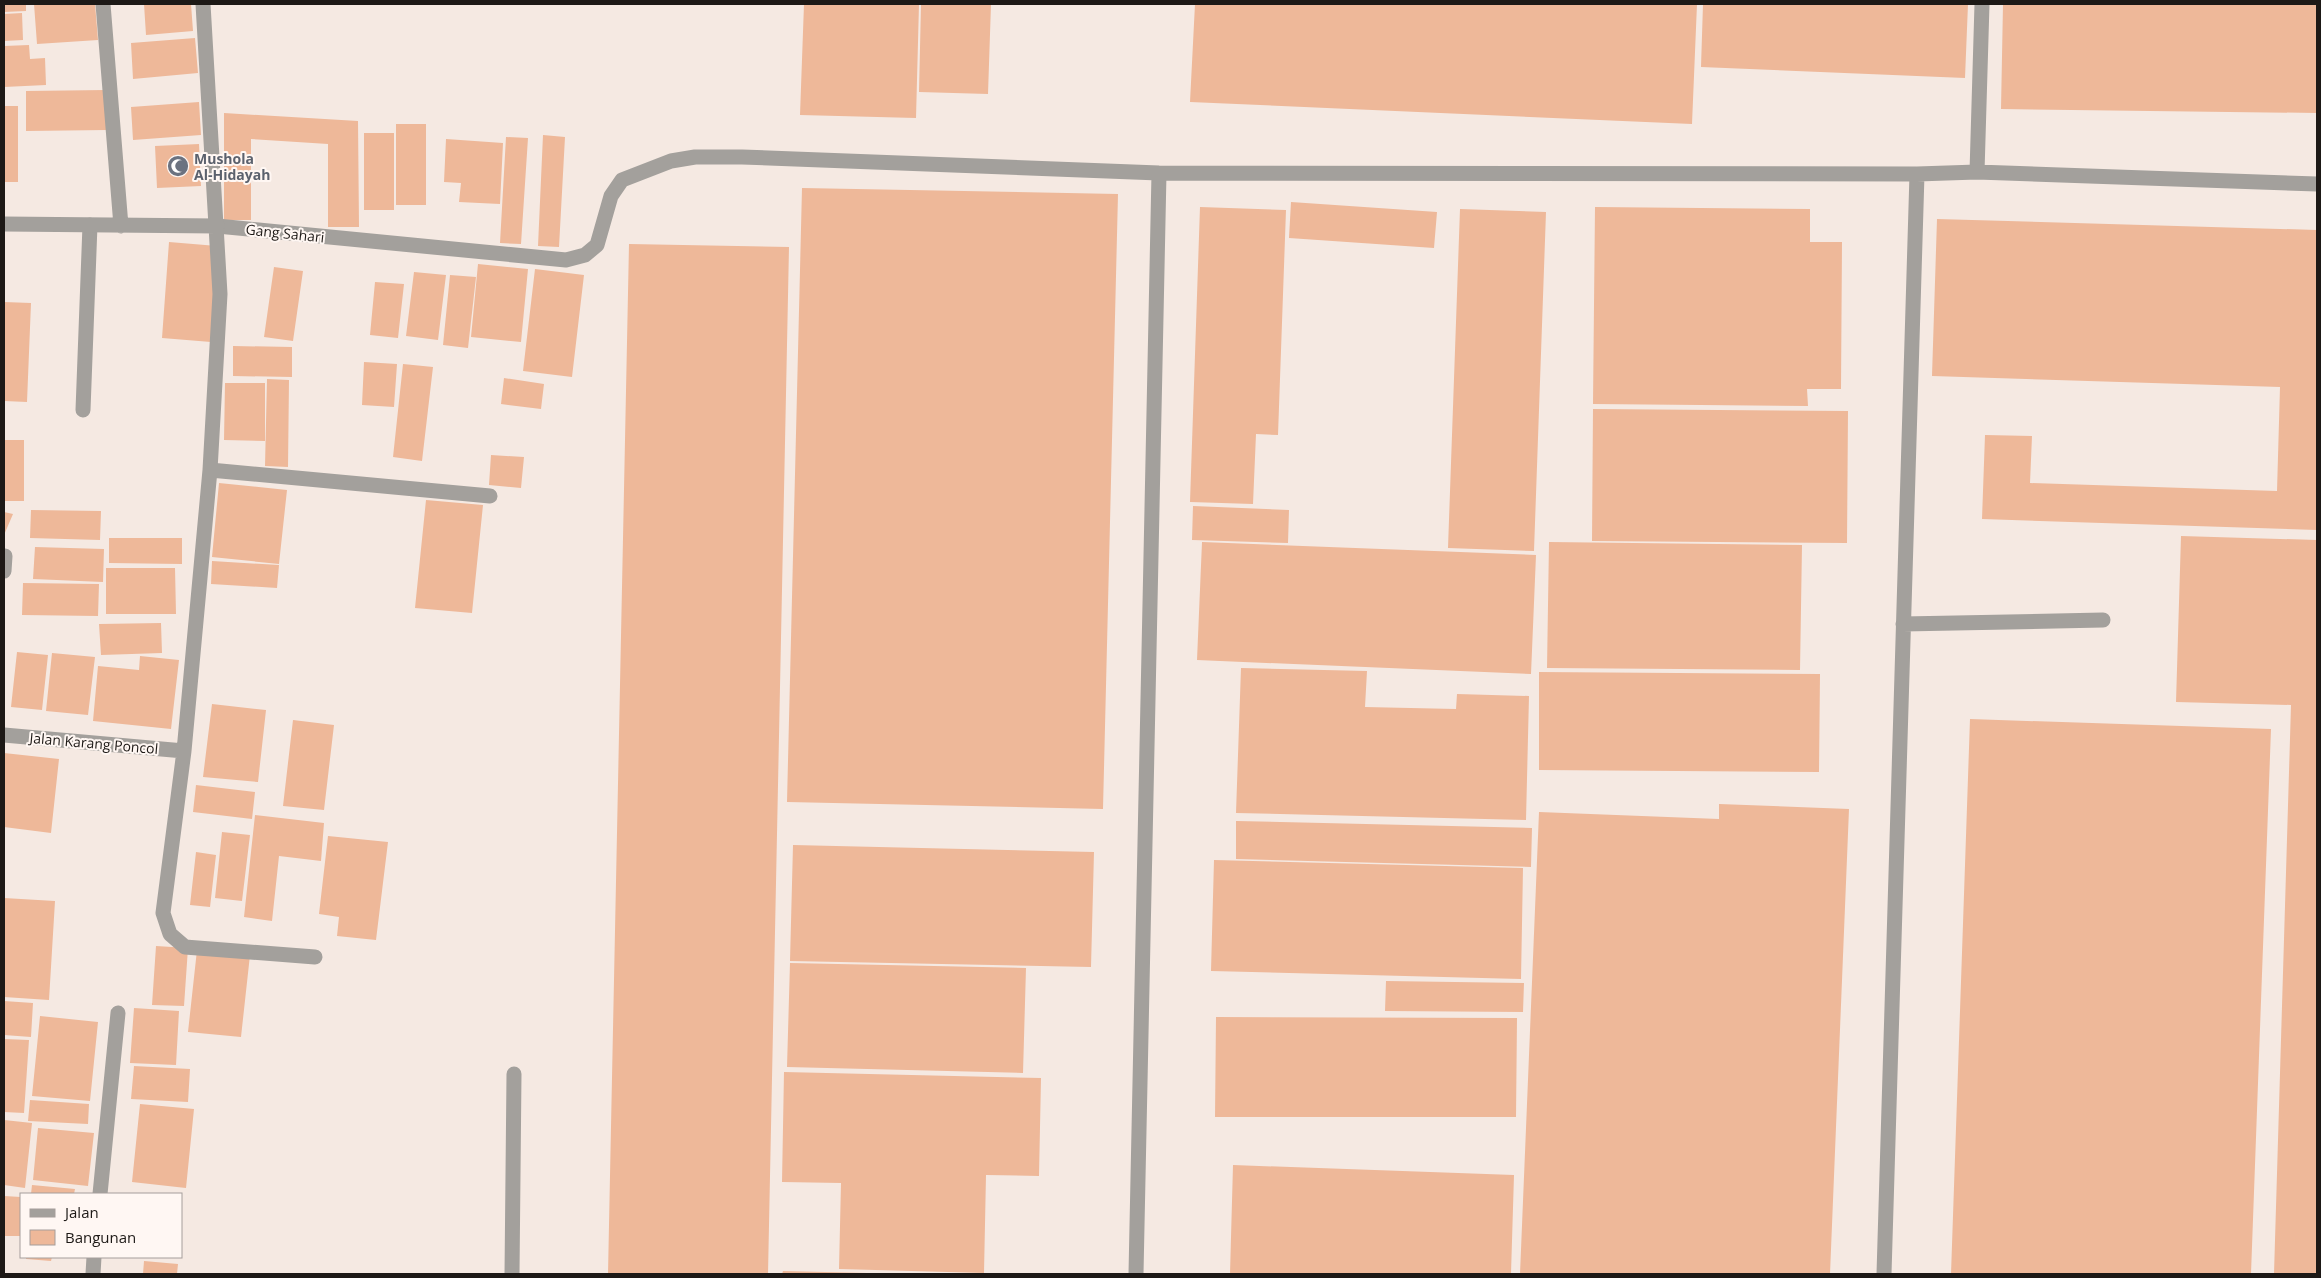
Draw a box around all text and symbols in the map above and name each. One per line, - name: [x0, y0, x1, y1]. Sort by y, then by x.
- place label: Mushola Al-Hidayah: [194, 149, 270, 184]
- mosque icon: Mushola Al-Hidayah: [166, 154, 190, 178]
- street label: Gang Sahari: [245, 219, 325, 247]
- street label: Jalan Karang Poncol: [27, 728, 159, 758]
- legend: [20, 1193, 182, 1258]
- text: Jalan: [63, 1202, 99, 1222]
- text: Bangunan: [65, 1227, 136, 1247]

